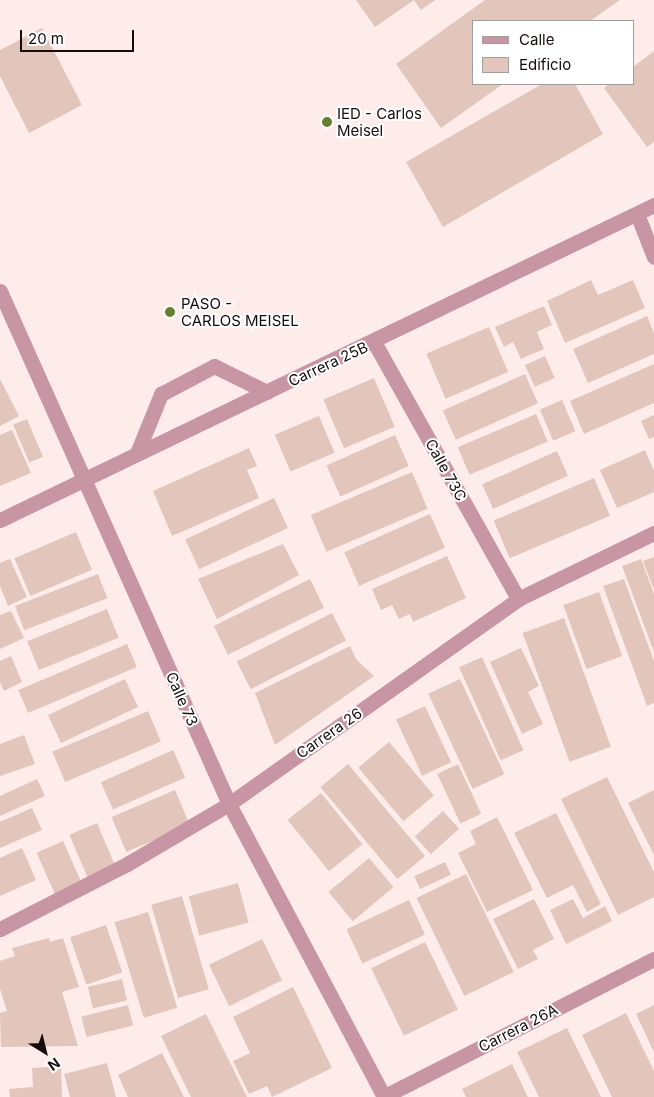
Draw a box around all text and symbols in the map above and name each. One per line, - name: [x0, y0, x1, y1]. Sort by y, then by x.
- scale bar: [22, 20, 136, 52]
- legend: [472, 20, 634, 85]
- text: 20 m: [28, 29, 64, 48]
- text: Calle: [519, 30, 554, 49]
- text: Edificio: [519, 55, 571, 74]
- place label: IED - Carlos Meisel: [337, 104, 422, 139]
- marker: IED - Carlos Meisel: [321, 116, 333, 128]
- place label: PASO - CARLOS MEISEL: [181, 294, 299, 329]
- marker: PASO - CARLOS MEISEL: [163, 305, 177, 319]
- street label: Carrera 25B: [285, 338, 371, 390]
- street label: Calle 73C: [422, 436, 470, 504]
- street label: Calle 73: [162, 669, 202, 729]
- street label: Carrera 26: [293, 704, 365, 762]
- street label: Carrera 26A: [475, 1000, 561, 1056]
- north arrow: [20, 1027, 70, 1077]
- text: N: [45, 1055, 63, 1075]

